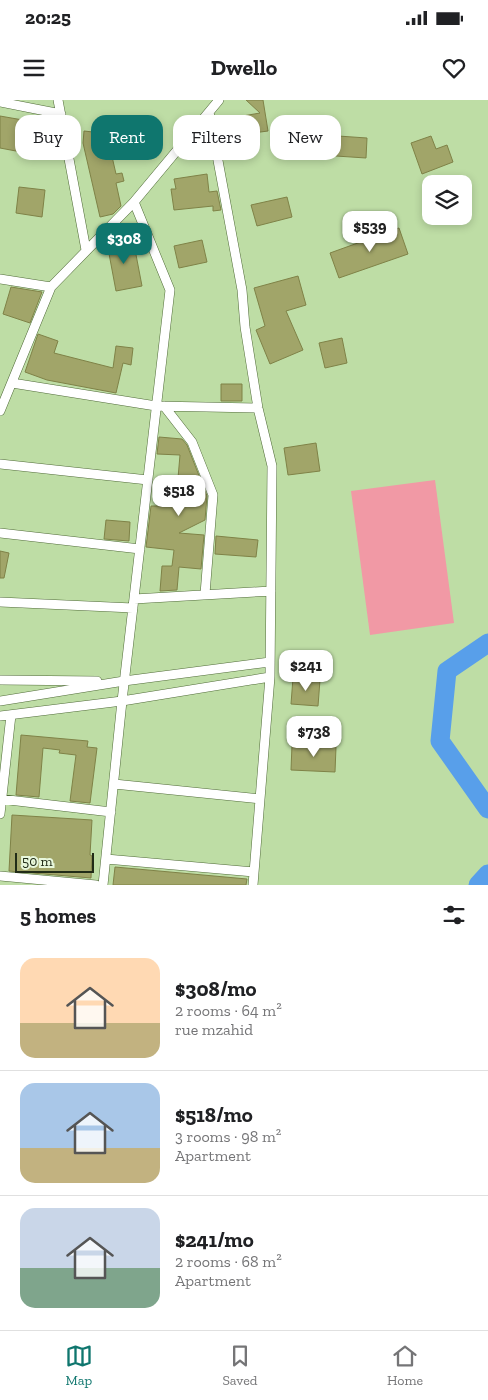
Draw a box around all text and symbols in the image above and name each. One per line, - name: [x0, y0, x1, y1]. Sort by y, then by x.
- text: 20:25: [25, 6, 71, 29]
- icon: menu: [20, 54, 48, 82]
- text: Dwello: [211, 54, 277, 81]
- icon: heart: [440, 54, 468, 82]
- chip: Buy: [15, 115, 81, 160]
- chip: Rent: [91, 115, 163, 160]
- chip: Filters: [173, 115, 260, 160]
- chip: New: [270, 115, 341, 160]
- map controls: [422, 175, 472, 225]
- button: layers: [422, 175, 472, 225]
- pin: $539: [340, 210, 400, 253]
- text: $539: [353, 217, 387, 236]
- pin: $308: [94, 222, 154, 265]
- text: $308: [107, 229, 141, 248]
- pin: $518: [149, 474, 209, 517]
- text: $518: [163, 481, 195, 500]
- pin: $241: [276, 650, 336, 692]
- text: $241: [290, 656, 322, 675]
- pin: $738: [284, 716, 344, 758]
- text: $738: [298, 722, 330, 741]
- scale bar: [15, 850, 94, 873]
- text: 50 m: [22, 853, 53, 870]
- icon: filters: [440, 901, 468, 929]
- text: 5 homes: [20, 903, 96, 928]
- text: $308/mo: [175, 976, 257, 1001]
- icon: home: [60, 978, 120, 1038]
- text: 2 rooms · 64 m²: [175, 1001, 282, 1020]
- text: rue mzahid: [175, 1020, 253, 1039]
- text: $518/mo: [175, 1102, 253, 1127]
- icon: home: [60, 1103, 120, 1163]
- text: 3 rooms · 98 m²: [175, 1127, 281, 1146]
- text: Apartment: [175, 1146, 251, 1165]
- text: $241/mo: [175, 1227, 254, 1252]
- icon: home: [60, 1228, 120, 1288]
- text: 2 rooms · 68 m²: [175, 1252, 282, 1271]
- text: Apartment: [175, 1271, 251, 1290]
- tab: Map: [65, 1342, 93, 1389]
- tab: Saved: [222, 1342, 257, 1389]
- tab: Home: [387, 1342, 423, 1389]

